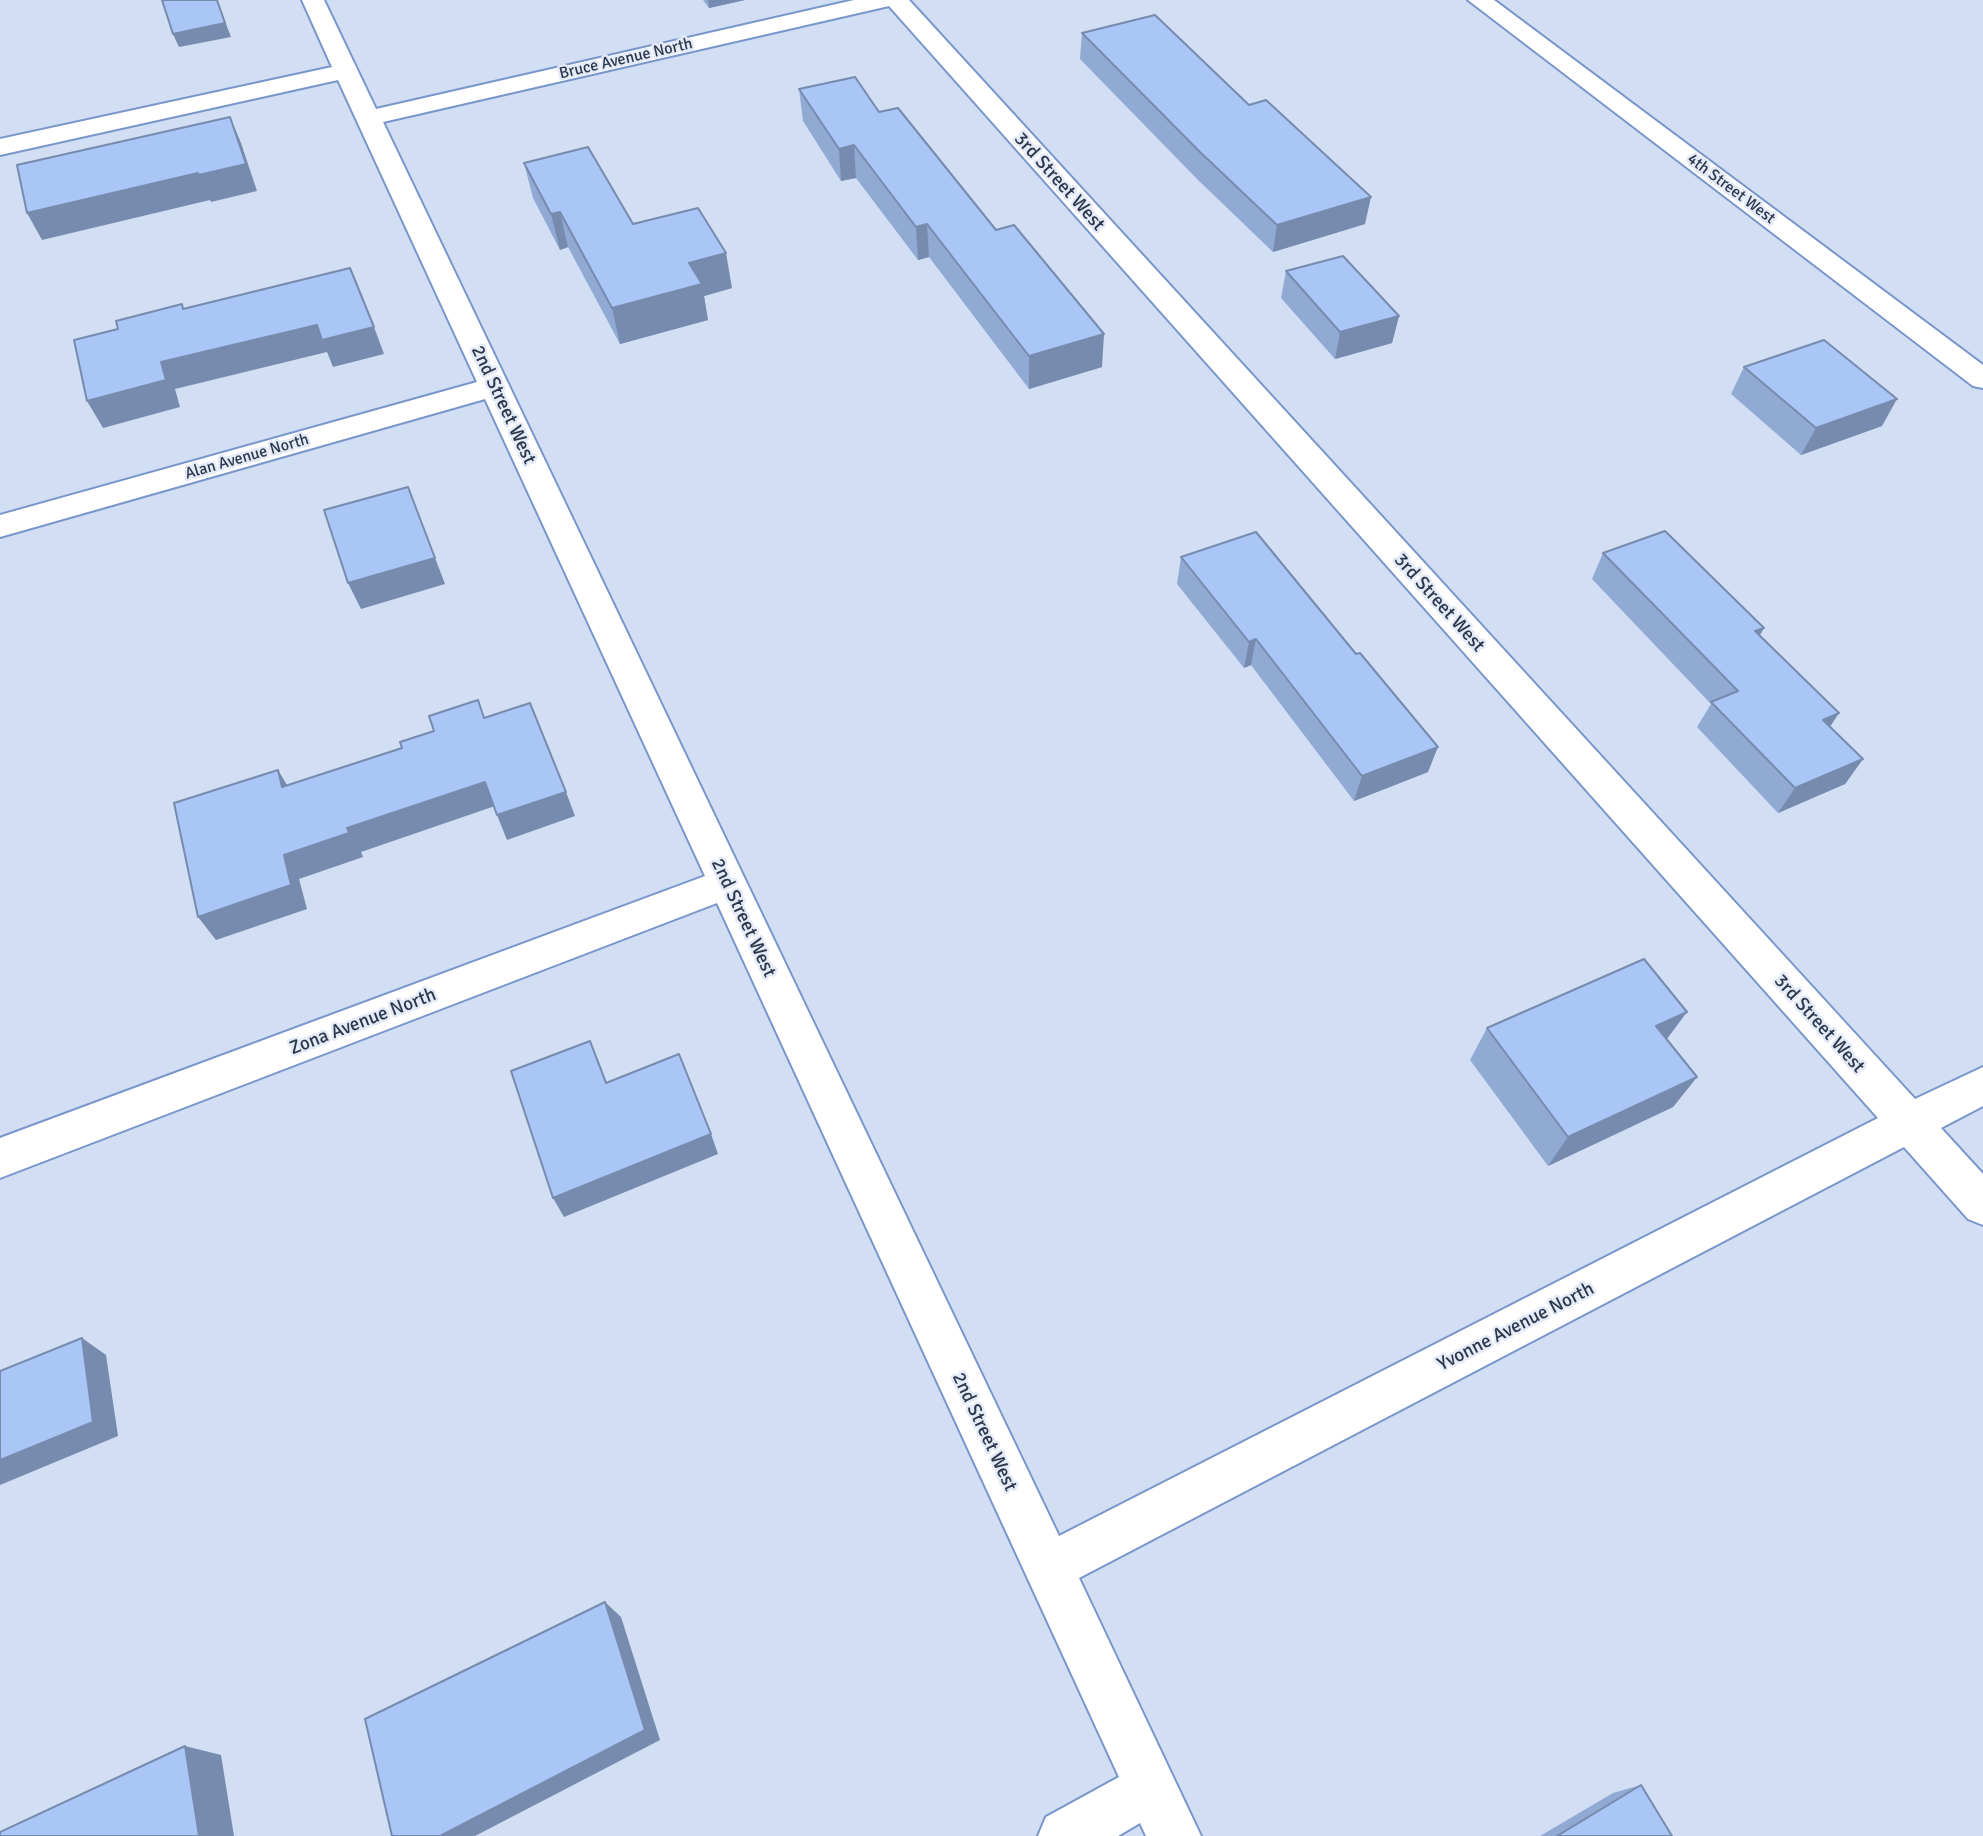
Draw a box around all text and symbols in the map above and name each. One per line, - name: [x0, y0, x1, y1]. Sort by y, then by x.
- street label: Bruce Avenue North: [557, 34, 695, 84]
- street label: 3rd Street West: [1009, 128, 1109, 236]
- street label: 4th Street West: [1683, 150, 1779, 228]
- street label: 2nd Street West: [466, 342, 540, 468]
- street label: Alan Avenue North: [183, 430, 311, 484]
- street label: 3rd Street West: [1389, 549, 1489, 657]
- street label: 2nd Street West: [706, 855, 780, 981]
- street label: 3rd Street West: [1769, 970, 1869, 1078]
- street label: Zona Avenue North: [287, 984, 439, 1060]
- street label: Yvonne Avenue North: [1434, 1278, 1598, 1376]
- street label: 2nd Street West: [947, 1369, 1021, 1495]

